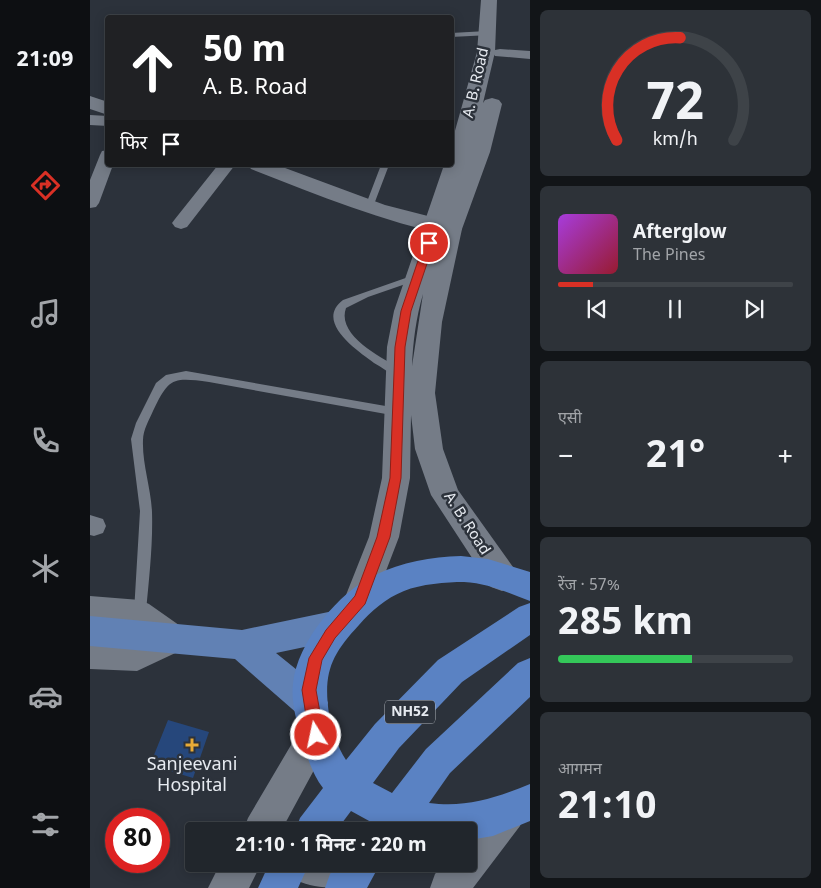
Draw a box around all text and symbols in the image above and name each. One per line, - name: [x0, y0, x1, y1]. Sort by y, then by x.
- text: 50 m: [203, 30, 286, 75]
- icon: ahead: [120, 35, 185, 100]
- text: 21:09: [16, 46, 74, 75]
- street label: A. B. Road: [460, 46, 494, 120]
- text: 72: [646, 72, 705, 140]
- text: A. B. Road: [203, 74, 307, 103]
- text: km/h: [653, 129, 698, 152]
- icon: arrive: [157, 130, 185, 158]
- text: फिर: [120, 132, 147, 157]
- icon: directions: [28, 168, 63, 203]
- text: Afterglow: [633, 221, 727, 246]
- pin: [408, 222, 450, 264]
- icon: arrive: [415, 229, 443, 257]
- text: The Pines: [633, 246, 705, 267]
- icon: previous: [583, 295, 611, 323]
- icon: pause: [661, 295, 689, 323]
- icon: next: [740, 295, 768, 323]
- icon: music: [28, 296, 63, 331]
- text: एसी: [558, 409, 582, 430]
- icon: phone: [28, 423, 63, 458]
- text: 21°: [646, 433, 705, 483]
- text: −: [558, 440, 573, 476]
- text: +: [778, 440, 793, 476]
- street label: A. B. Road: [439, 489, 493, 559]
- icon: climate: [28, 551, 63, 586]
- text: रेंज · 57%: [558, 576, 620, 597]
- text: 285 km: [558, 600, 693, 650]
- icon: car: [28, 679, 63, 714]
- road number: NH52: [385, 700, 435, 724]
- position arrow: [289, 708, 341, 760]
- marker: Sanjeevani Hospital: [185, 738, 199, 752]
- place label: Sanjeevani Hospital: [147, 754, 237, 798]
- text: आगमन: [558, 760, 602, 781]
- text: 21:10: [558, 784, 657, 834]
- icon: filters: [28, 807, 63, 842]
- speed limit sign: 80: [105, 808, 170, 873]
- text: 21:10 · 1 मिनट · 220 m: [235, 834, 427, 859]

